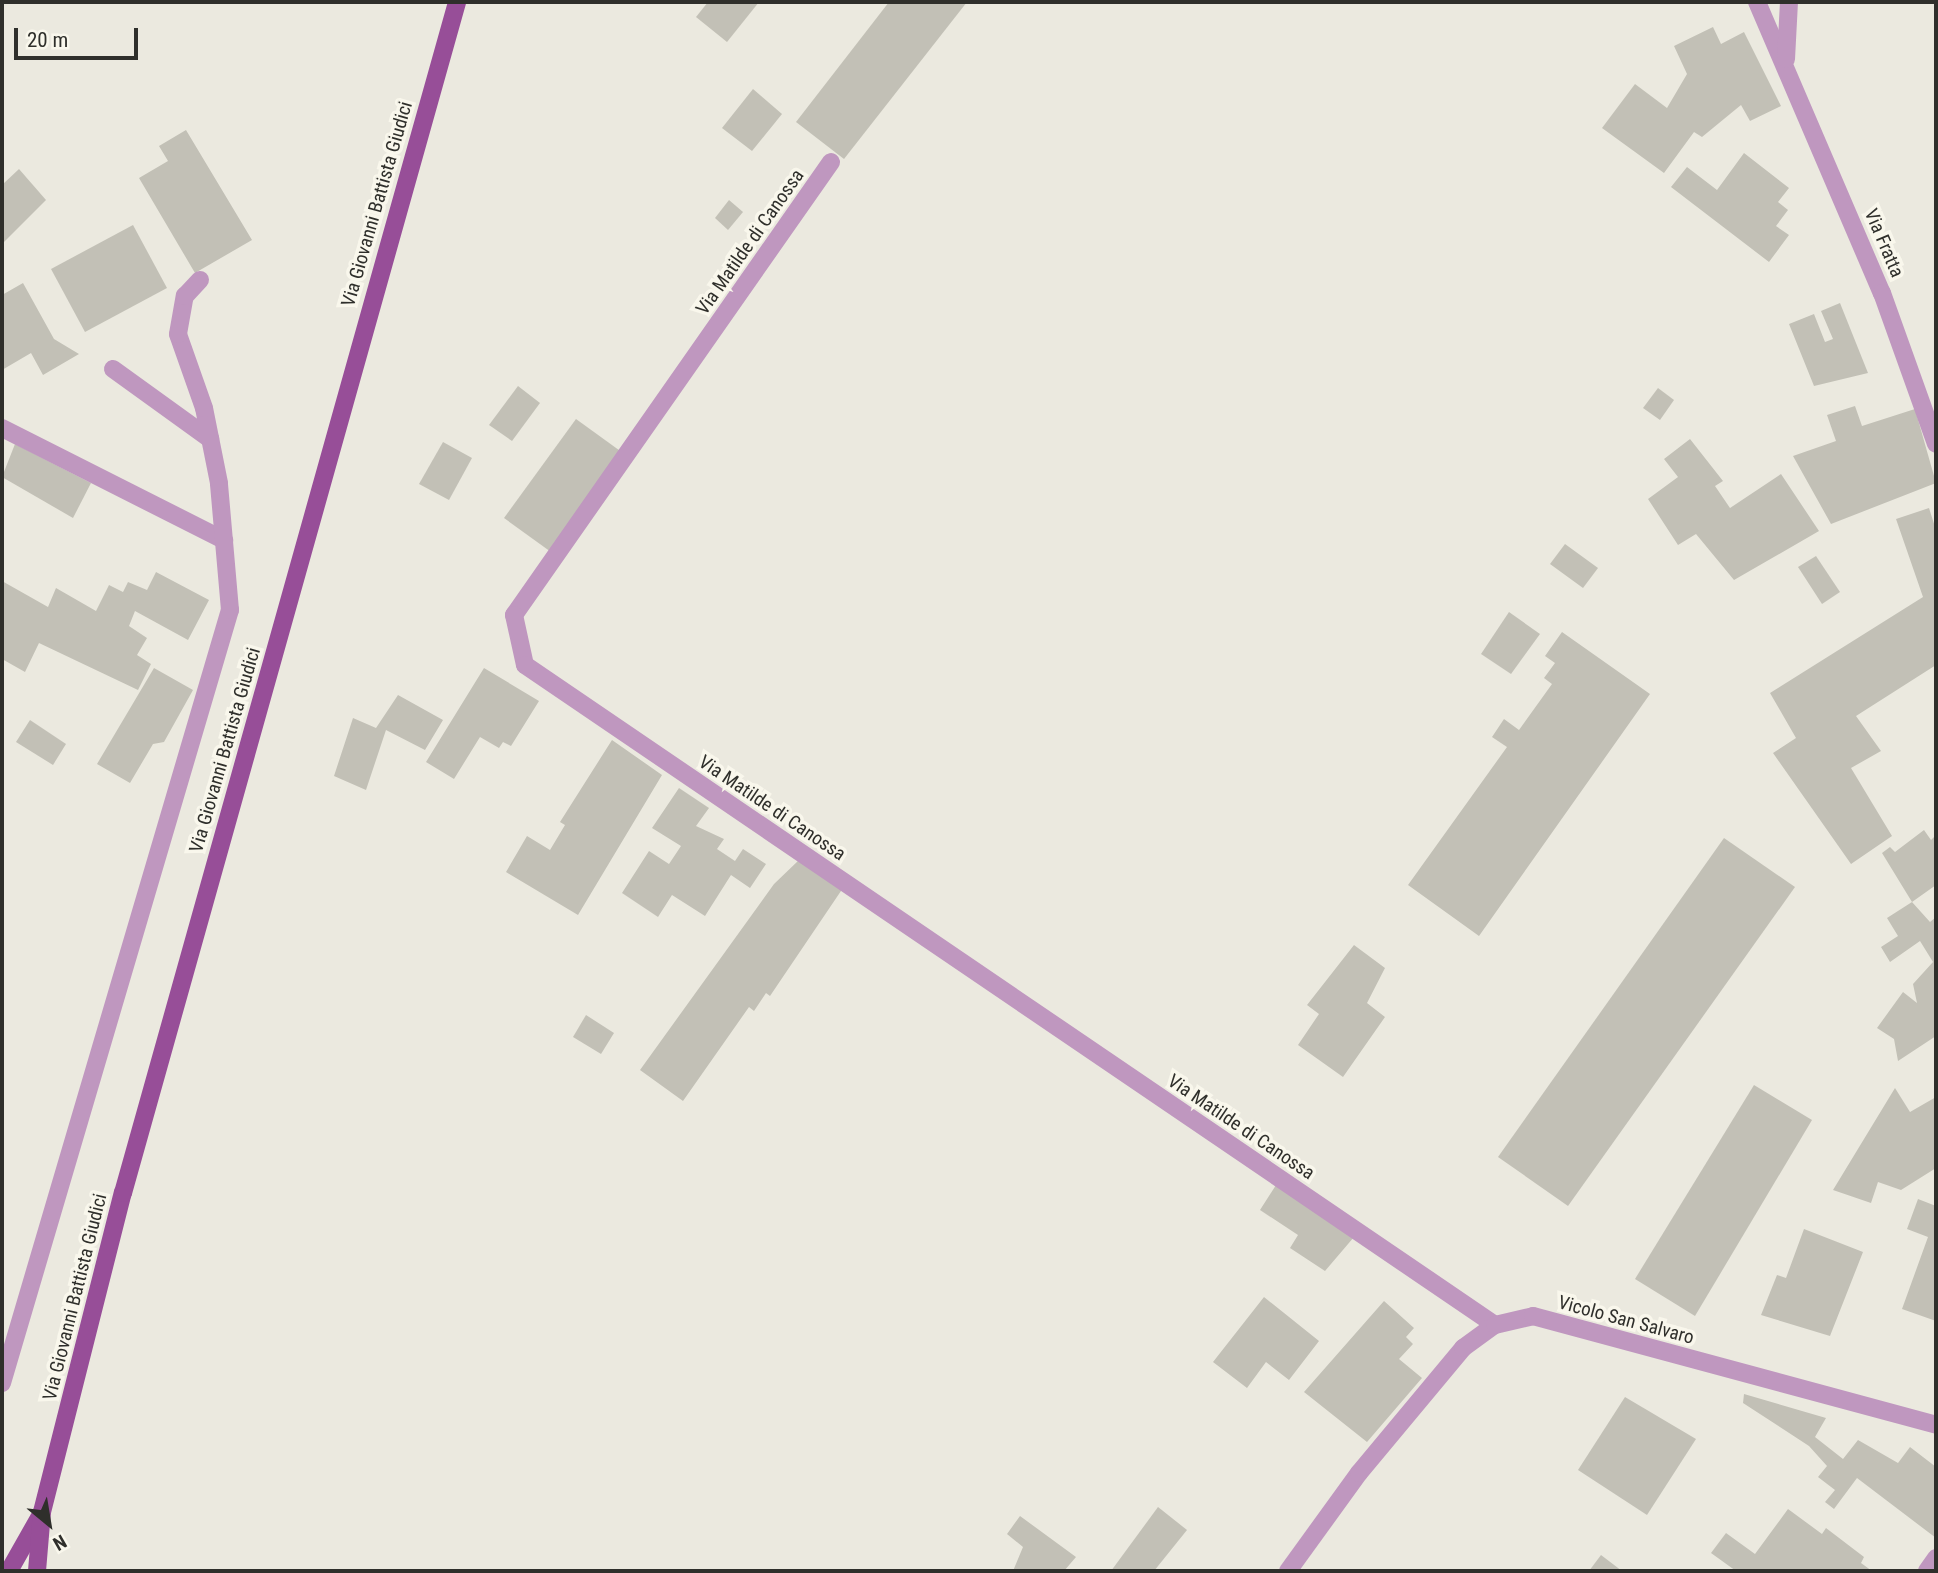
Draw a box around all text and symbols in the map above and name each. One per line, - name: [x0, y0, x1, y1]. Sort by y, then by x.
- scale bar: [18, 14, 142, 58]
- text: 20 m: [27, 28, 68, 52]
- street label: Via Giovanni Battista Giudici: [337, 99, 417, 309]
- street label: Via Matilde di Canossa: [691, 165, 809, 319]
- street label: Via Fratta: [1859, 205, 1909, 281]
- street label: Via Giovanni Battista Giudici: [185, 645, 265, 855]
- street label: Via Matilde di Canossa: [694, 750, 850, 866]
- street label: Via Matilde di Canossa: [1163, 1069, 1319, 1185]
- street label: Via Giovanni Battista Giudici: [38, 1191, 112, 1403]
- street label: Vicolo San Salvaro: [1556, 1291, 1696, 1349]
- north arrow: [14, 1489, 84, 1559]
- text: N: [49, 1530, 71, 1555]

